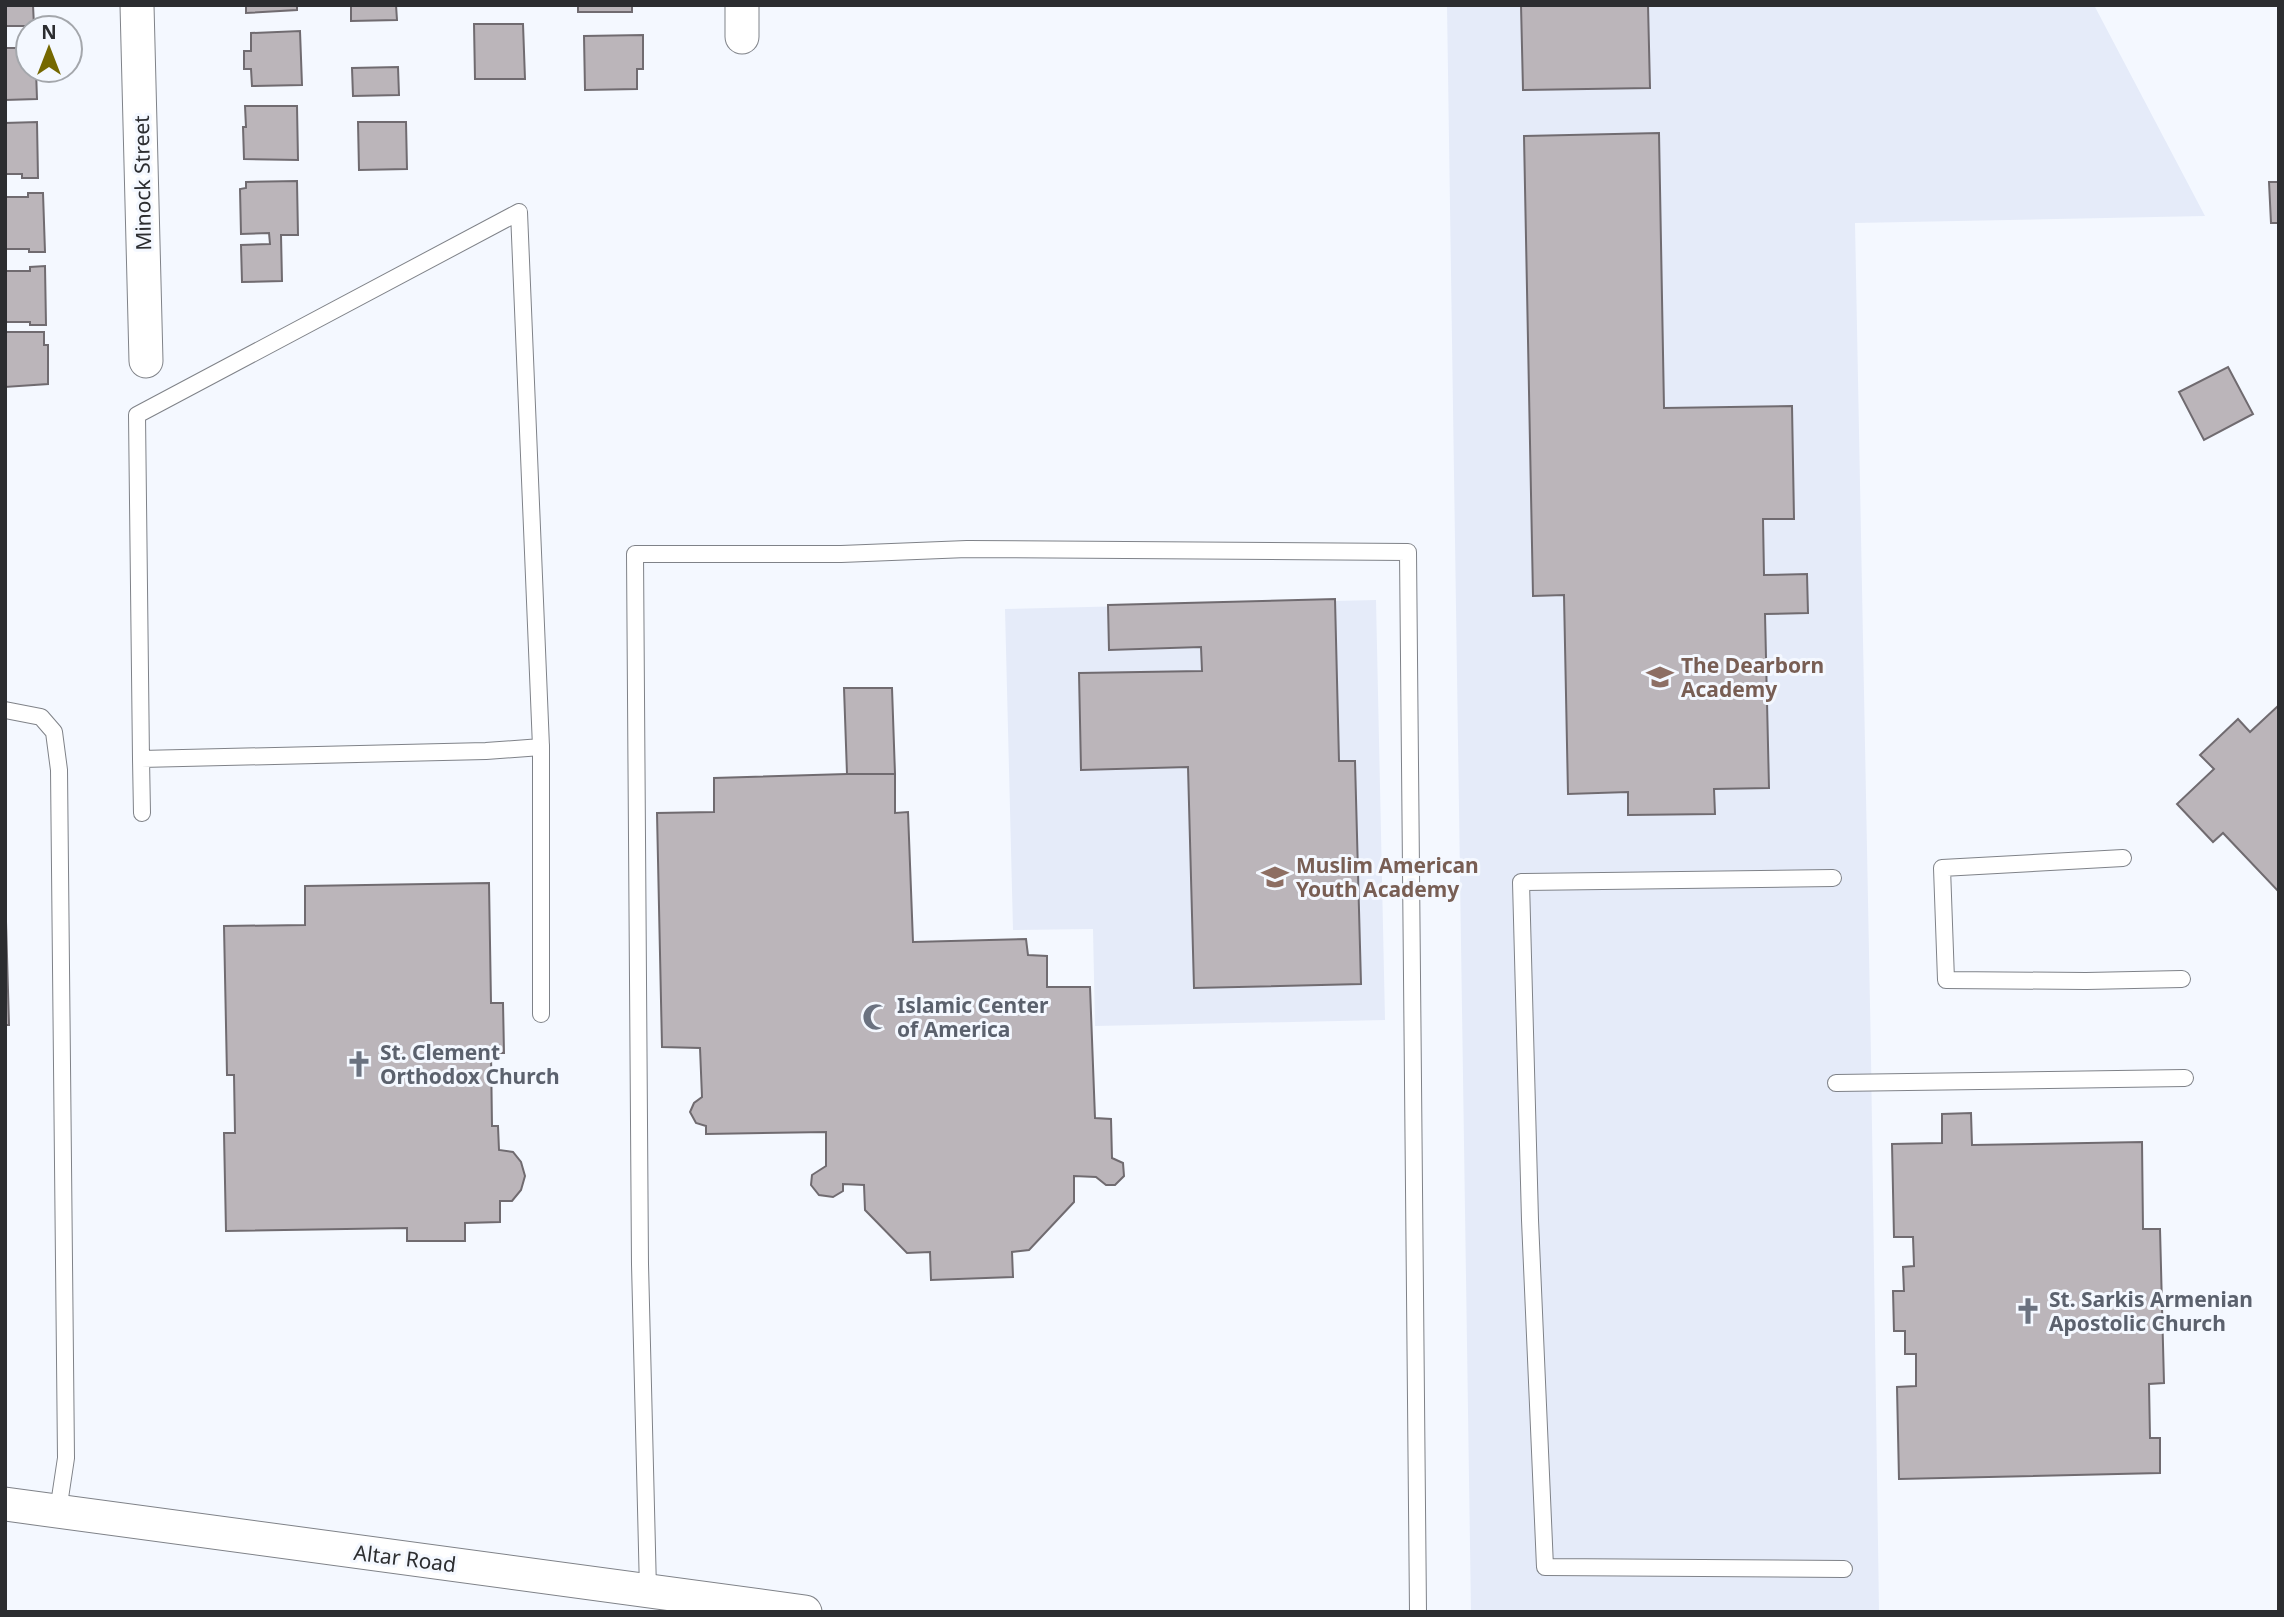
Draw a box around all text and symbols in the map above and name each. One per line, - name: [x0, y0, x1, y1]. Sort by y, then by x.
- north arrow: [14, 14, 84, 84]
- text: N: [41, 19, 57, 45]
- street label: Minock Street: [127, 115, 157, 251]
- place label: The Dearborn Academy: [1681, 651, 1824, 703]
- school or university icon: The Dearborn Academy: [1645, 662, 1675, 692]
- place label: Muslim American Youth Academy: [1296, 851, 1479, 903]
- school or university icon: Muslim American Youth Academy: [1260, 862, 1290, 892]
- place label: Islamic Center of America: [897, 991, 1049, 1043]
- mosque icon: Islamic Center of America: [861, 1002, 891, 1032]
- place label: St. Clement Orthodox Church: [380, 1038, 560, 1090]
- church icon: St. Clement Orthodox Church: [344, 1049, 374, 1079]
- place label: St. Sarkis Armenian Apostolic Church: [2049, 1285, 2253, 1337]
- church icon: St. Sarkis Armenian Apostolic Church: [2013, 1296, 2043, 1326]
- street label: Altar Road: [352, 1538, 458, 1578]

